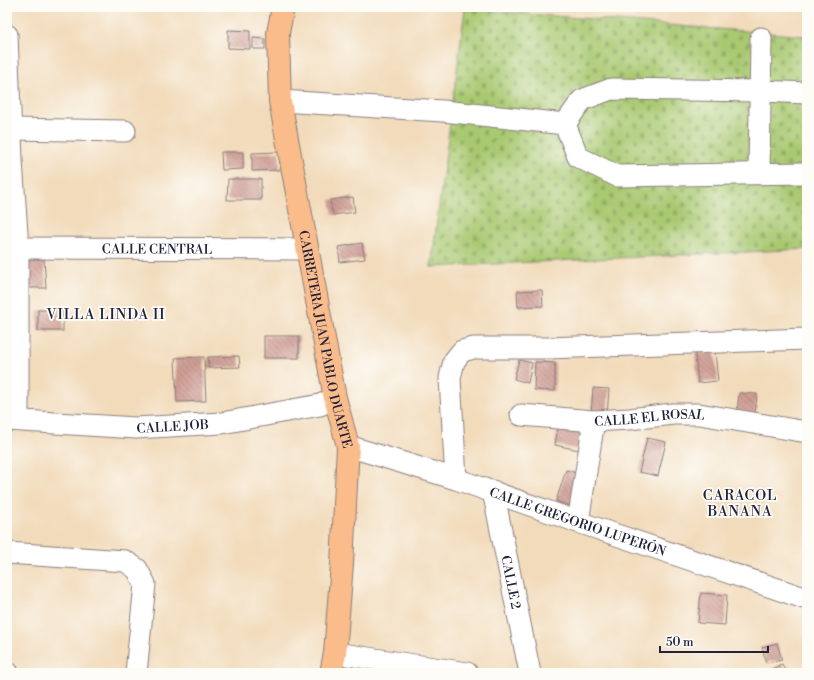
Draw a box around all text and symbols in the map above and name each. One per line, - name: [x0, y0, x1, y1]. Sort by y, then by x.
- street label: CARRETERA JUAN PABLO DUARTE: [295, 229, 355, 450]
- street label: CALLE CENTRAL: [102, 241, 213, 258]
- district label: VILLA LINDA II: [45, 306, 166, 324]
- street label: CALLE EL ROSAL: [594, 407, 706, 430]
- street label: CALLE JOB: [136, 417, 209, 437]
- street label: CALLE GREGORIO LUPERÓN: [487, 484, 668, 560]
- district label: CARACOL BANANA: [703, 487, 777, 521]
- street label: CALLE 2: [497, 554, 524, 611]
- scale bar: [660, 628, 768, 654]
- text: 50 m: [666, 635, 694, 650]

